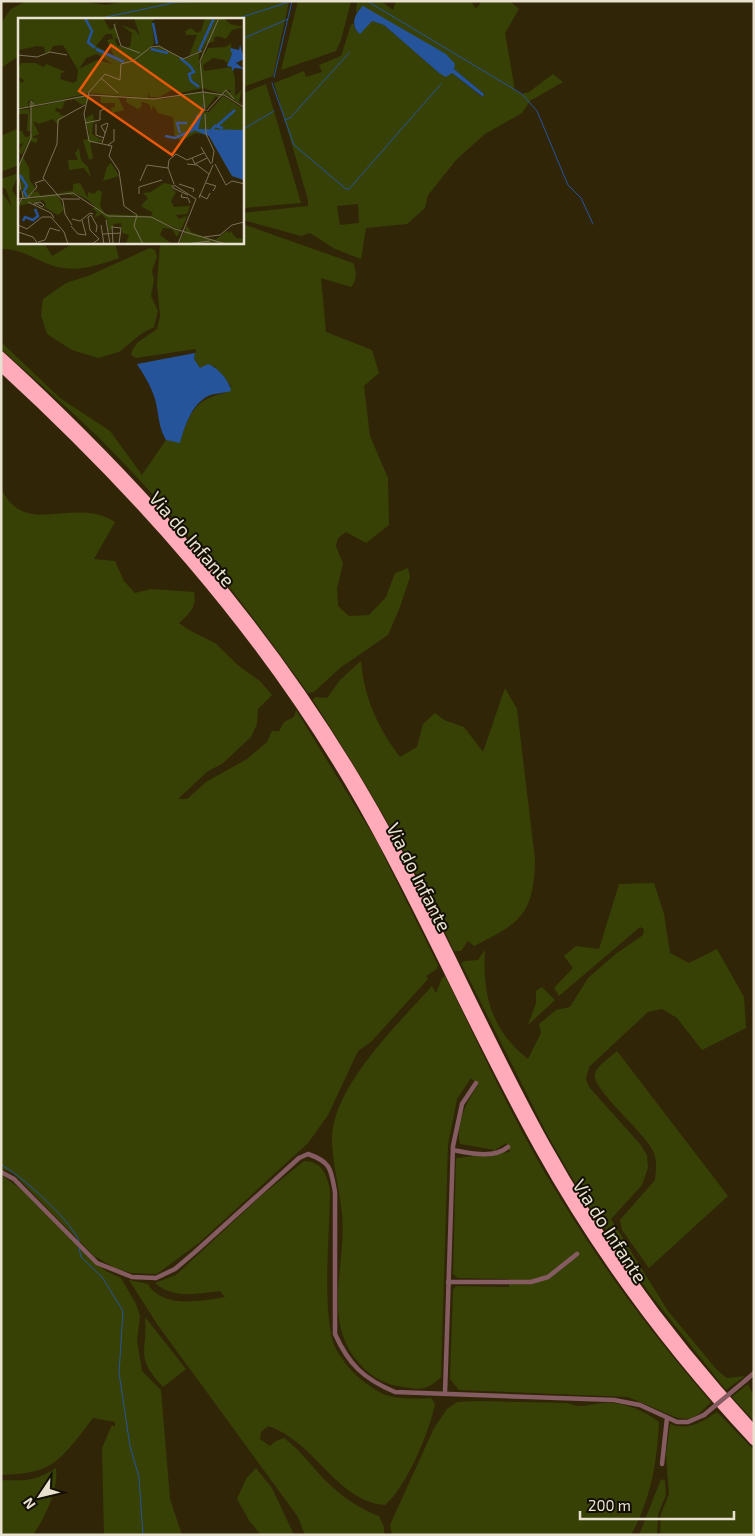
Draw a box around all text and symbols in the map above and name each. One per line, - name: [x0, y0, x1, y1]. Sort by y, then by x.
- inset map: [18, 18, 244, 244]
- street label: Via do Infante: [145, 486, 240, 591]
- street label: Via do Infante: [382, 819, 457, 935]
- street label: Via do Infante: [568, 1175, 652, 1287]
- north arrow: [15, 1471, 65, 1521]
- scale bar: [580, 1488, 734, 1520]
- text: N: [19, 1495, 39, 1513]
- text: 200 m: [588, 1496, 631, 1514]

